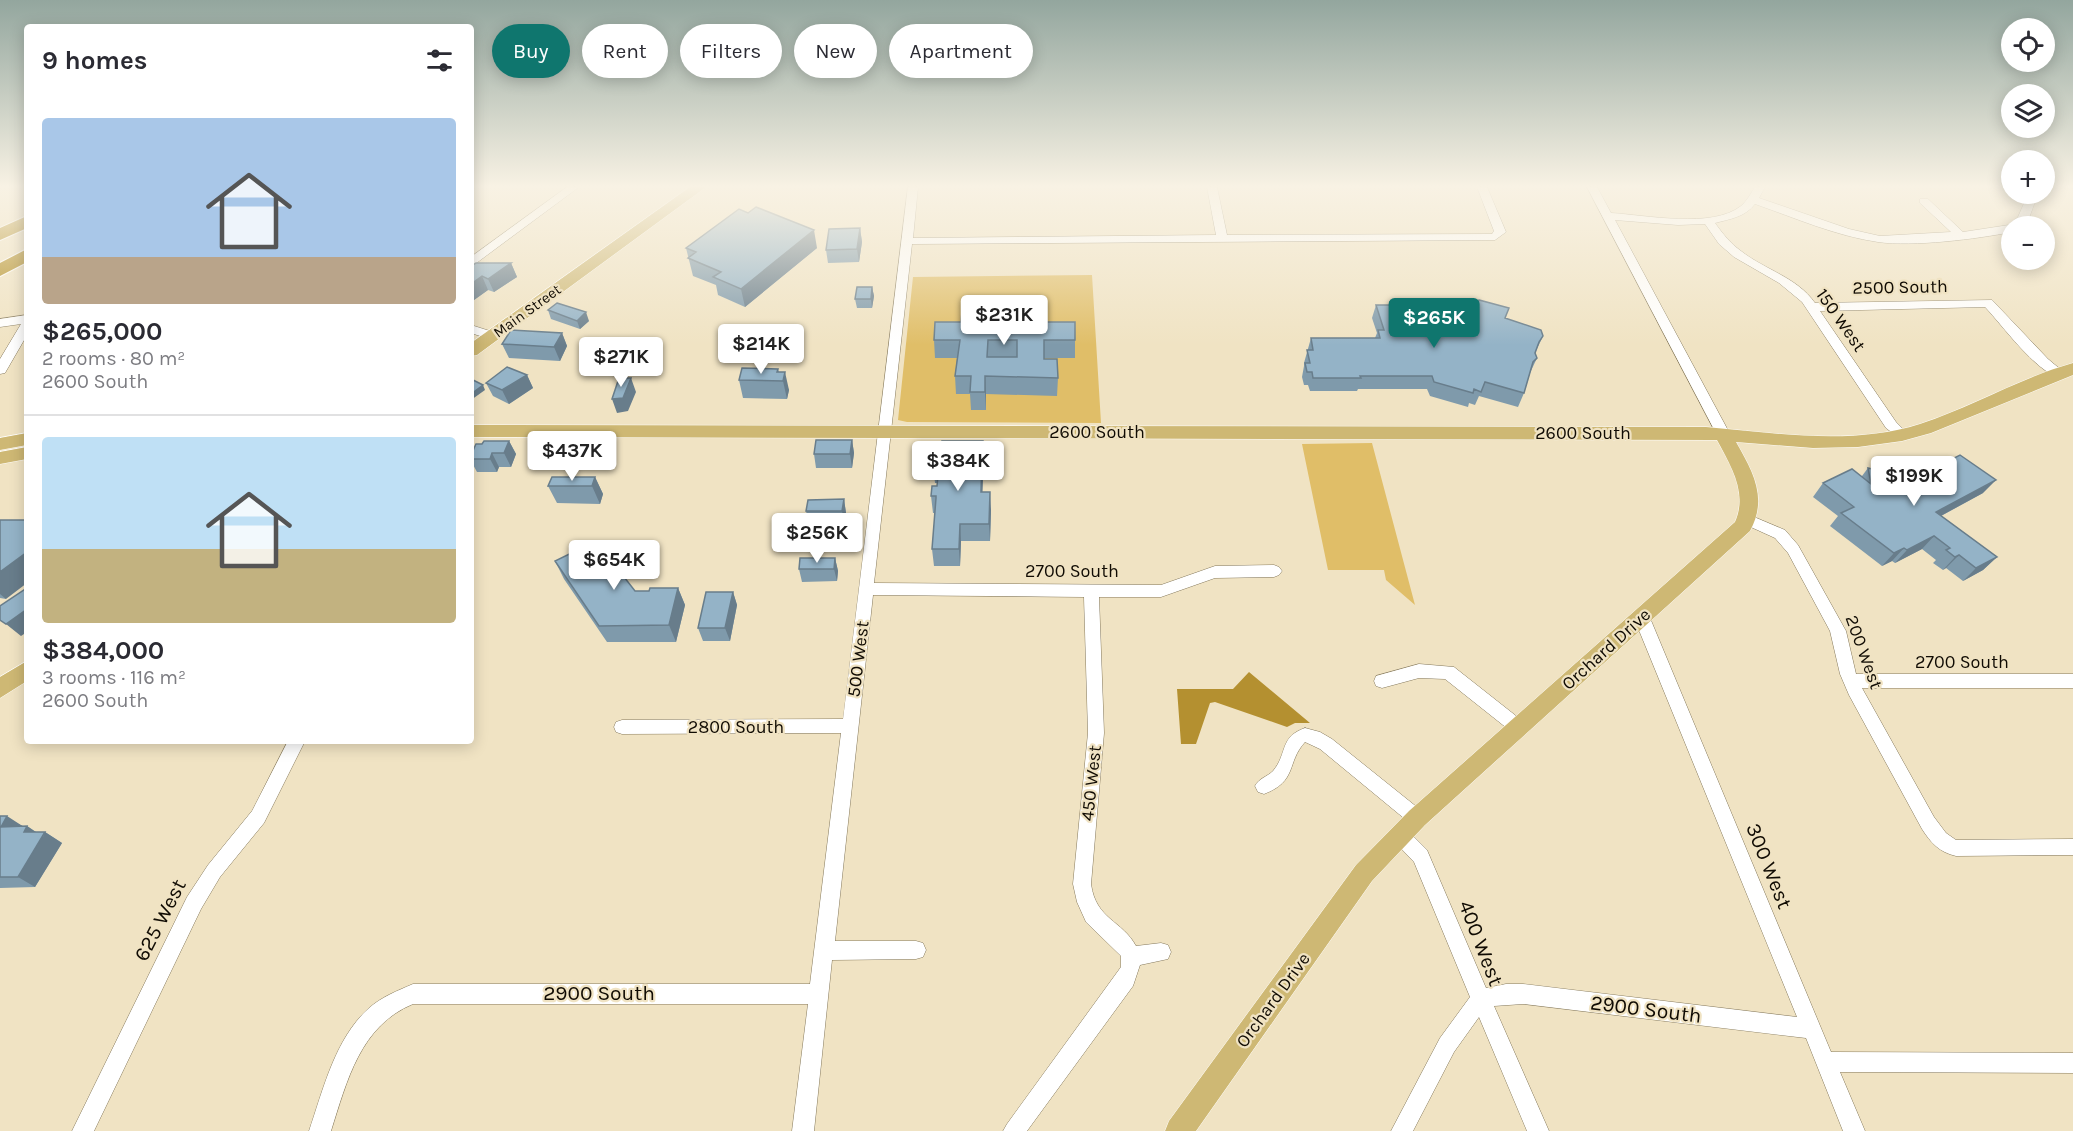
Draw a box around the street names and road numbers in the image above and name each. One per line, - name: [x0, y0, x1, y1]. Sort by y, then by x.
- street label: 2500 South: [1852, 275, 1948, 299]
- street label: Main Street: [490, 280, 565, 342]
- street label: 150 West: [1811, 284, 1871, 356]
- street label: 2600 South: [1049, 421, 1145, 443]
- street label: 2600 South: [1535, 422, 1631, 444]
- street label: 2700 South: [1025, 560, 1119, 582]
- street label: Orchard Drive: [1557, 603, 1655, 695]
- street label: 200 West: [1840, 612, 1888, 692]
- street label: 500 West: [842, 619, 874, 698]
- street label: 2700 South: [1915, 651, 2009, 673]
- street label: 2800 South: [688, 716, 784, 738]
- street label: 450 West: [1076, 744, 1106, 822]
- street label: 300 West: [1741, 820, 1797, 912]
- street label: 625 West: [129, 875, 191, 965]
- street label: 400 West: [1454, 897, 1508, 989]
- street label: Orchard Drive: [1231, 948, 1315, 1052]
- street label: 2900 South: [543, 981, 655, 1005]
- street label: 2900 South: [1589, 990, 1703, 1028]

